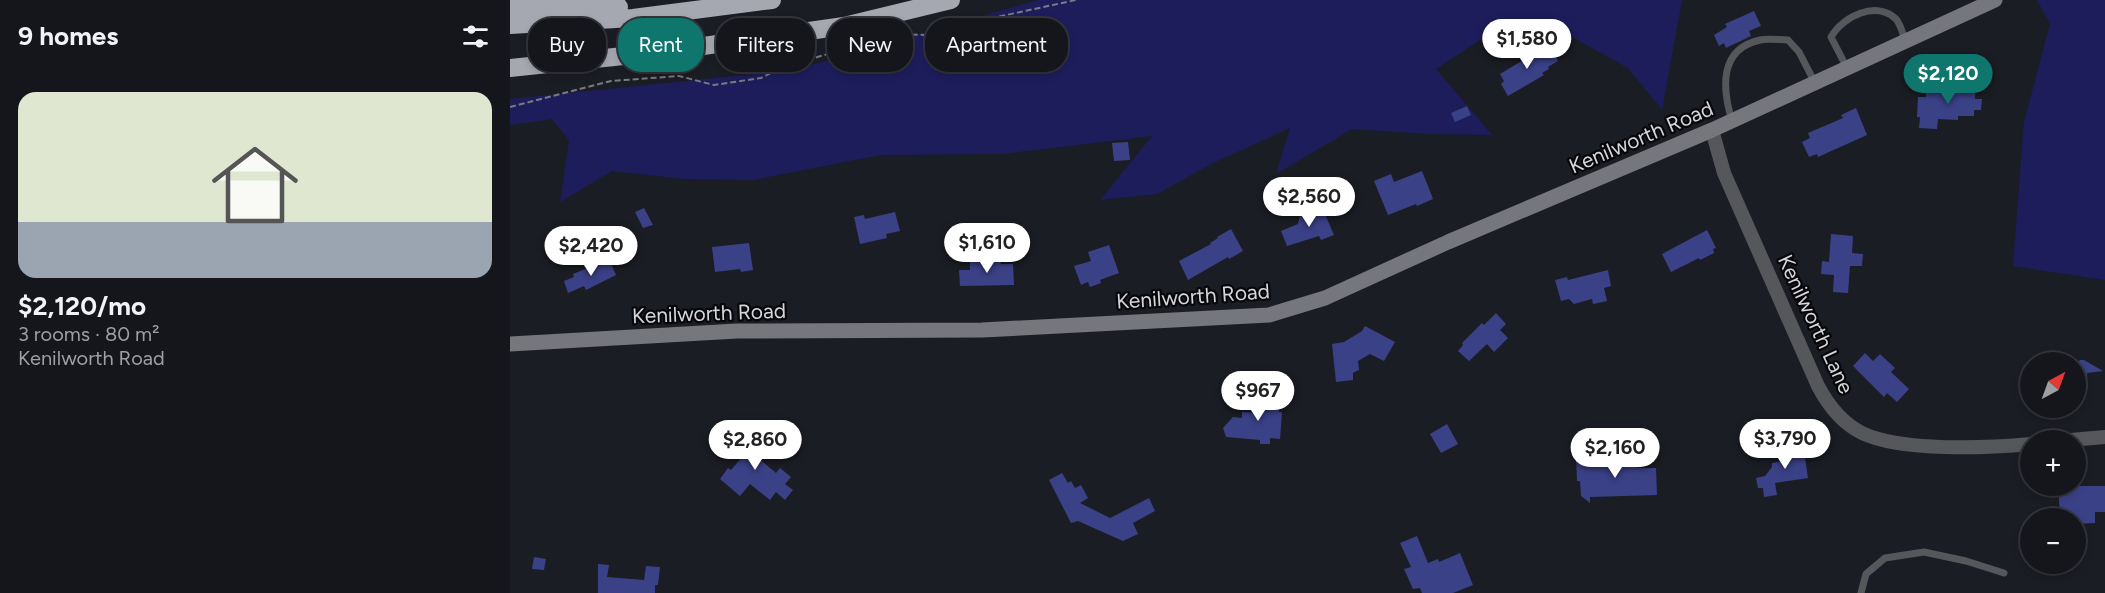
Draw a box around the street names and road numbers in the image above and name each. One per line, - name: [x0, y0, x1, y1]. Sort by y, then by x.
- street label: Kenilworth Road: [1565, 95, 1717, 179]
- street label: Kenilworth Lane: [1773, 251, 1859, 397]
- street label: Kenilworth Road: [1115, 278, 1271, 314]
- street label: Kenilworth Road: [632, 298, 786, 328]

